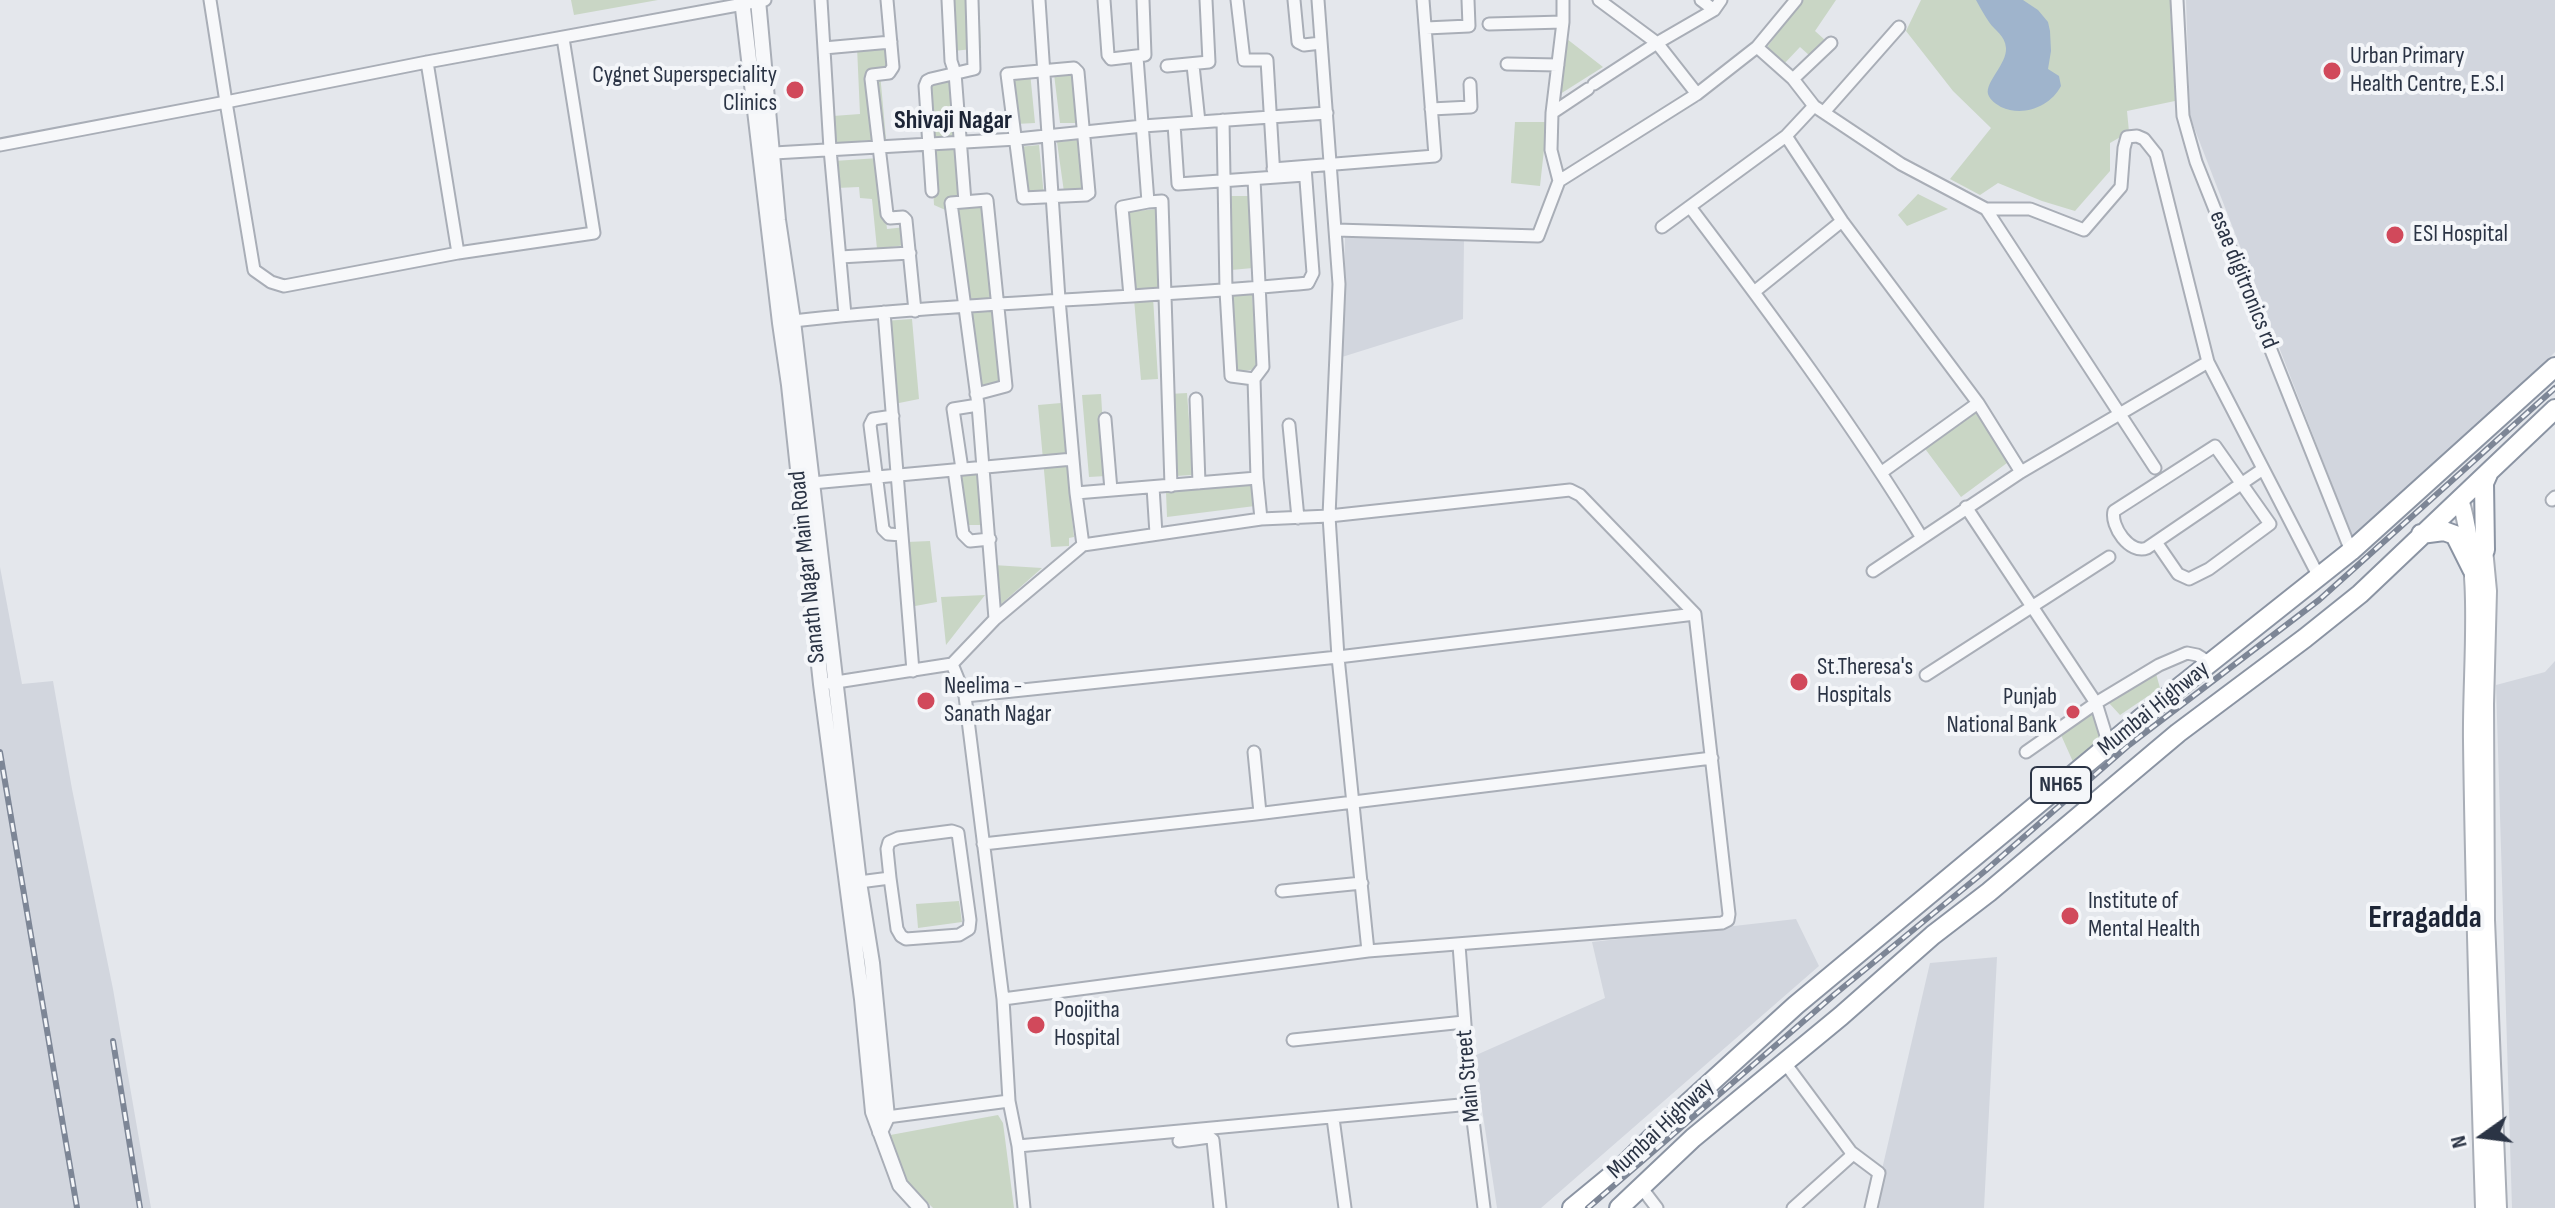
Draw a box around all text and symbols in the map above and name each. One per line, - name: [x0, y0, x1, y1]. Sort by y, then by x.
- place label: Urban Primary Health Centre, E.S.I: [2350, 43, 2504, 99]
- marker: Urban Primary Health Centre, E.S.I: [2321, 60, 2343, 82]
- place label: Cygnet Superspeciality Clinics: [592, 62, 777, 118]
- marker: Cygnet Superspeciality Clinics: [784, 79, 806, 101]
- district label: Shivaji Nagar: [894, 105, 1012, 137]
- street label: esae digitronics rd: [2202, 207, 2284, 353]
- place label: ESI Hospital: [2413, 221, 2508, 249]
- marker: ESI Hospital: [2384, 224, 2406, 246]
- street label: Sanath Nagar Main Road: [784, 469, 832, 665]
- place label: St.Theresa's Hospitals: [1817, 654, 1913, 710]
- street label: Mumbai Highway: [2092, 655, 2216, 763]
- marker: St.Theresa's Hospitals: [1788, 671, 1810, 693]
- place label: Neelima - Sanath Nagar: [944, 673, 1051, 729]
- place label: Punjab National Bank: [1947, 684, 2057, 740]
- marker: Neelima - Sanath Nagar: [915, 690, 937, 712]
- marker: Punjab National Bank: [2064, 703, 2082, 721]
- road number: NH65: [2031, 767, 2091, 803]
- place label: Institute of Mental Health: [2088, 888, 2200, 944]
- district label: Erragadda: [2368, 900, 2482, 938]
- marker: Institute of Mental Health: [2059, 905, 2081, 927]
- place label: Poojitha Hospital: [1054, 997, 1120, 1053]
- marker: Poojitha Hospital: [1025, 1014, 1047, 1036]
- street label: Main Street: [1451, 1029, 1487, 1123]
- street label: Mumbai Highway: [1602, 1072, 1720, 1186]
- north arrow: [2443, 1096, 2523, 1176]
- text: N: [2445, 1133, 2474, 1151]

